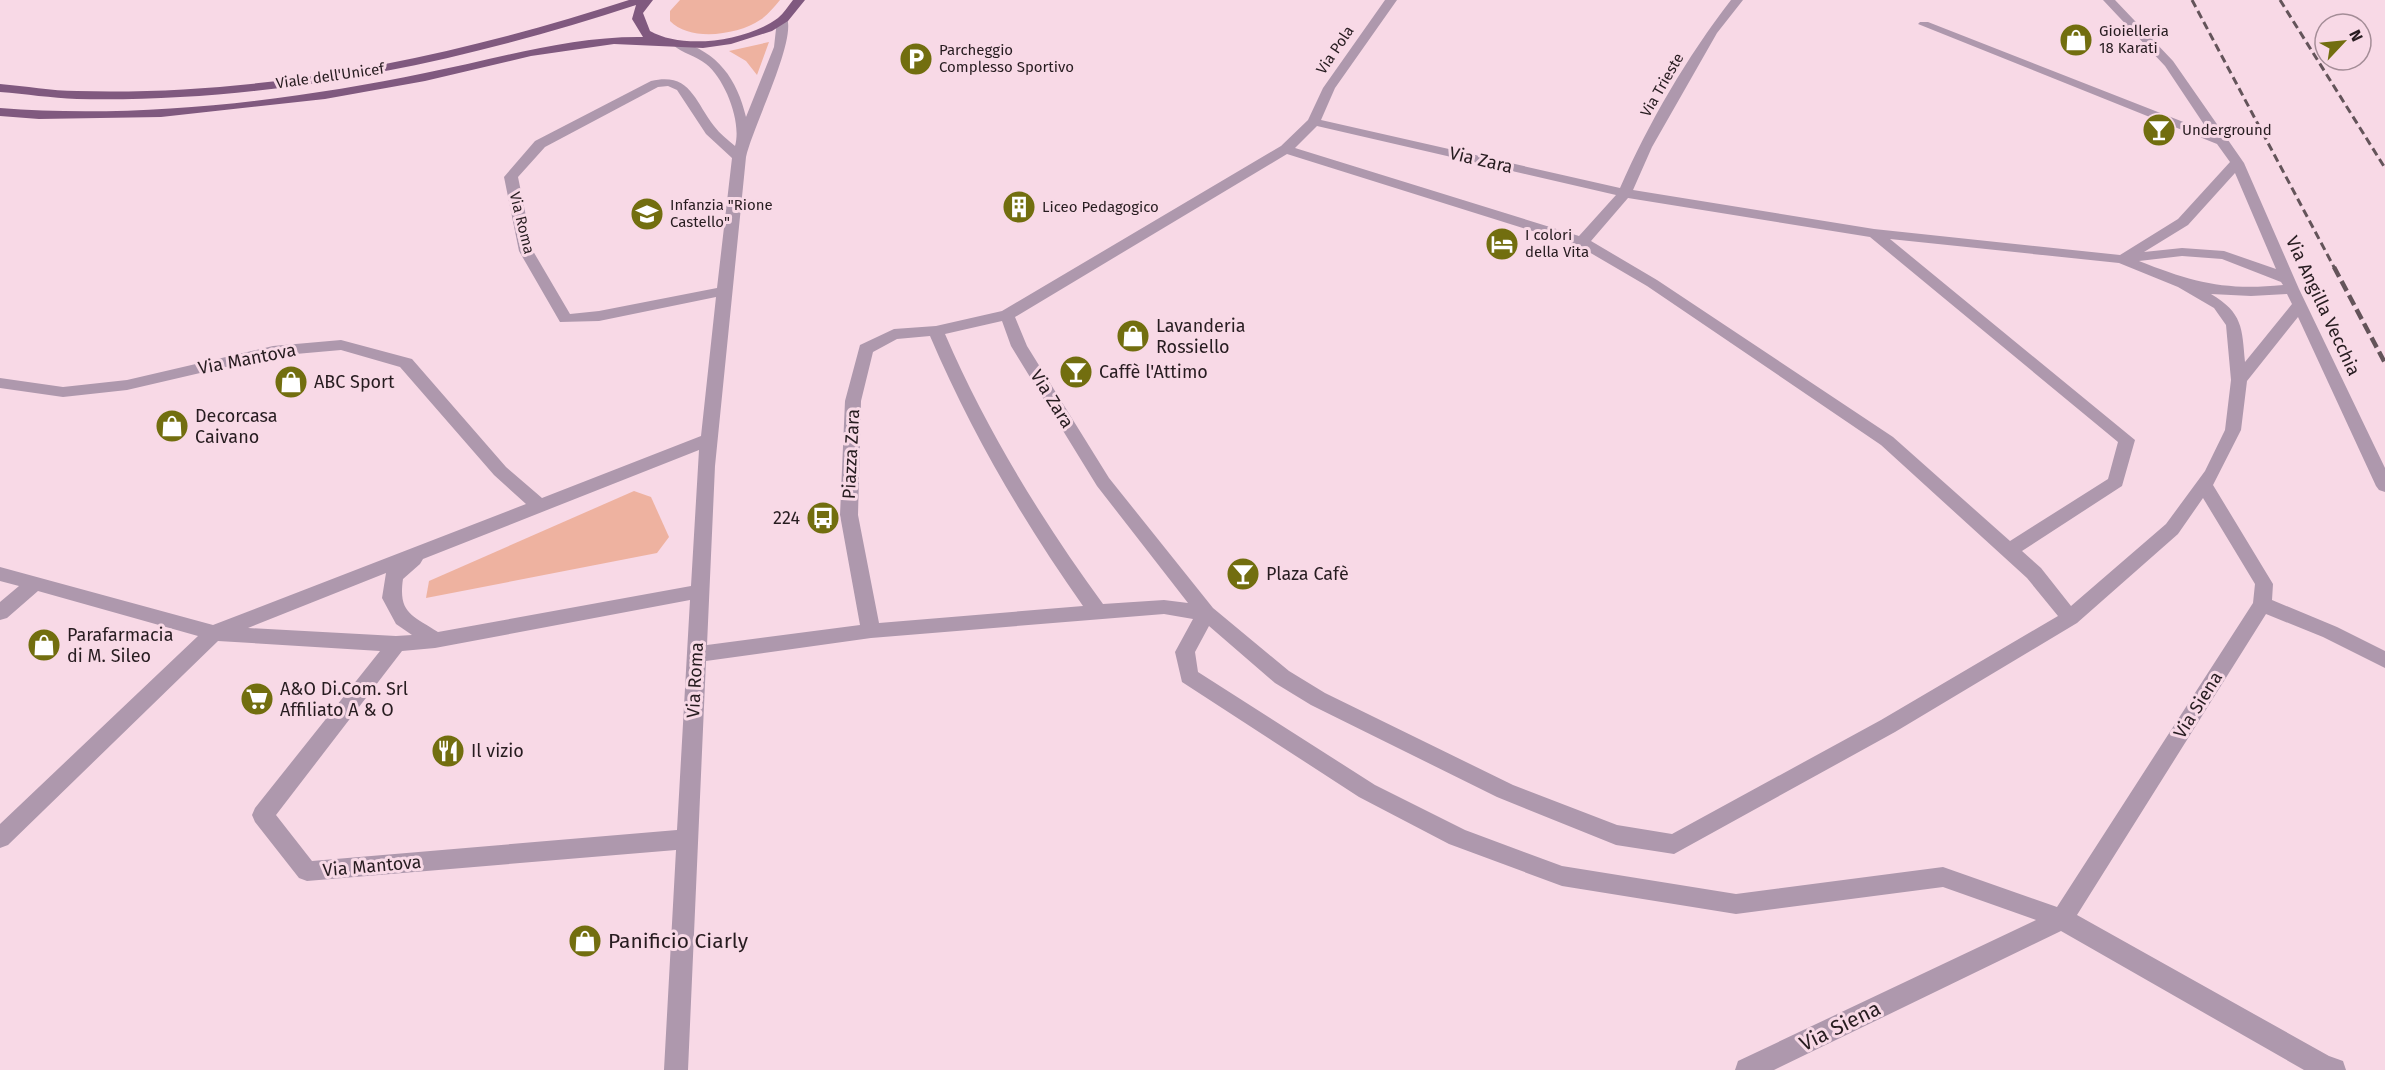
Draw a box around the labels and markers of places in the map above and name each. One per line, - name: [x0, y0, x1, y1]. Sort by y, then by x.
- shop icon: Gioielleria 18 Karati: [2058, 22, 2094, 58]
- place label: Gioielleria 18 Karati: [2099, 22, 2169, 57]
- parking icon: Parcheggio Complesso Sportivo: [898, 41, 934, 77]
- place label: Parcheggio Complesso Sportivo: [939, 41, 1074, 76]
- bar icon: Underground: [2141, 112, 2177, 148]
- place label: Underground: [2182, 121, 2272, 139]
- building icon: Liceo Pedagogico: [1001, 189, 1037, 225]
- school or university icon: Infanzia "Rione Castello": [629, 196, 665, 232]
- place label: Infanzia "Rione Castello": [670, 196, 773, 231]
- place label: Liceo Pedagogico: [1042, 198, 1159, 216]
- hotel icon: I colori della Vita: [1484, 226, 1520, 262]
- place label: I colori della Vita: [1525, 226, 1589, 261]
- place label: Lavanderia Rossiello: [1156, 315, 1246, 358]
- shop icon: Lavanderia Rossiello: [1115, 318, 1151, 354]
- bar icon: Caffè l'Attimo: [1058, 354, 1094, 390]
- place label: Caffè l'Attimo: [1099, 361, 1208, 383]
- shop icon: ABC Sport: [273, 364, 309, 400]
- place label: ABC Sport: [314, 371, 395, 393]
- place label: Decorcasa Caivano: [195, 405, 278, 448]
- shop icon: Decorcasa Caivano: [154, 408, 190, 444]
- bus stop icon: 224: [805, 500, 841, 536]
- place label: 224: [773, 507, 800, 529]
- bar icon: Plaza Cafè: [1225, 556, 1261, 592]
- place label: Plaza Cafè: [1266, 563, 1349, 585]
- place label: Parafarmacia di M. Sileo: [67, 624, 173, 667]
- shop icon: Parafarmacia di M. Sileo: [26, 627, 62, 663]
- place label: A&O Di.Com. Srl Affiliato A & O: [280, 678, 408, 721]
- supermarket icon: A&O Di.Com. Srl Affiliato A & O: [239, 681, 275, 717]
- restaurant icon: Il vizio: [430, 733, 466, 769]
- place label: Il vizio: [471, 740, 524, 762]
- shop icon: Panificio Ciarly: [567, 923, 603, 959]
- place label: Panificio Ciarly: [608, 928, 749, 954]

